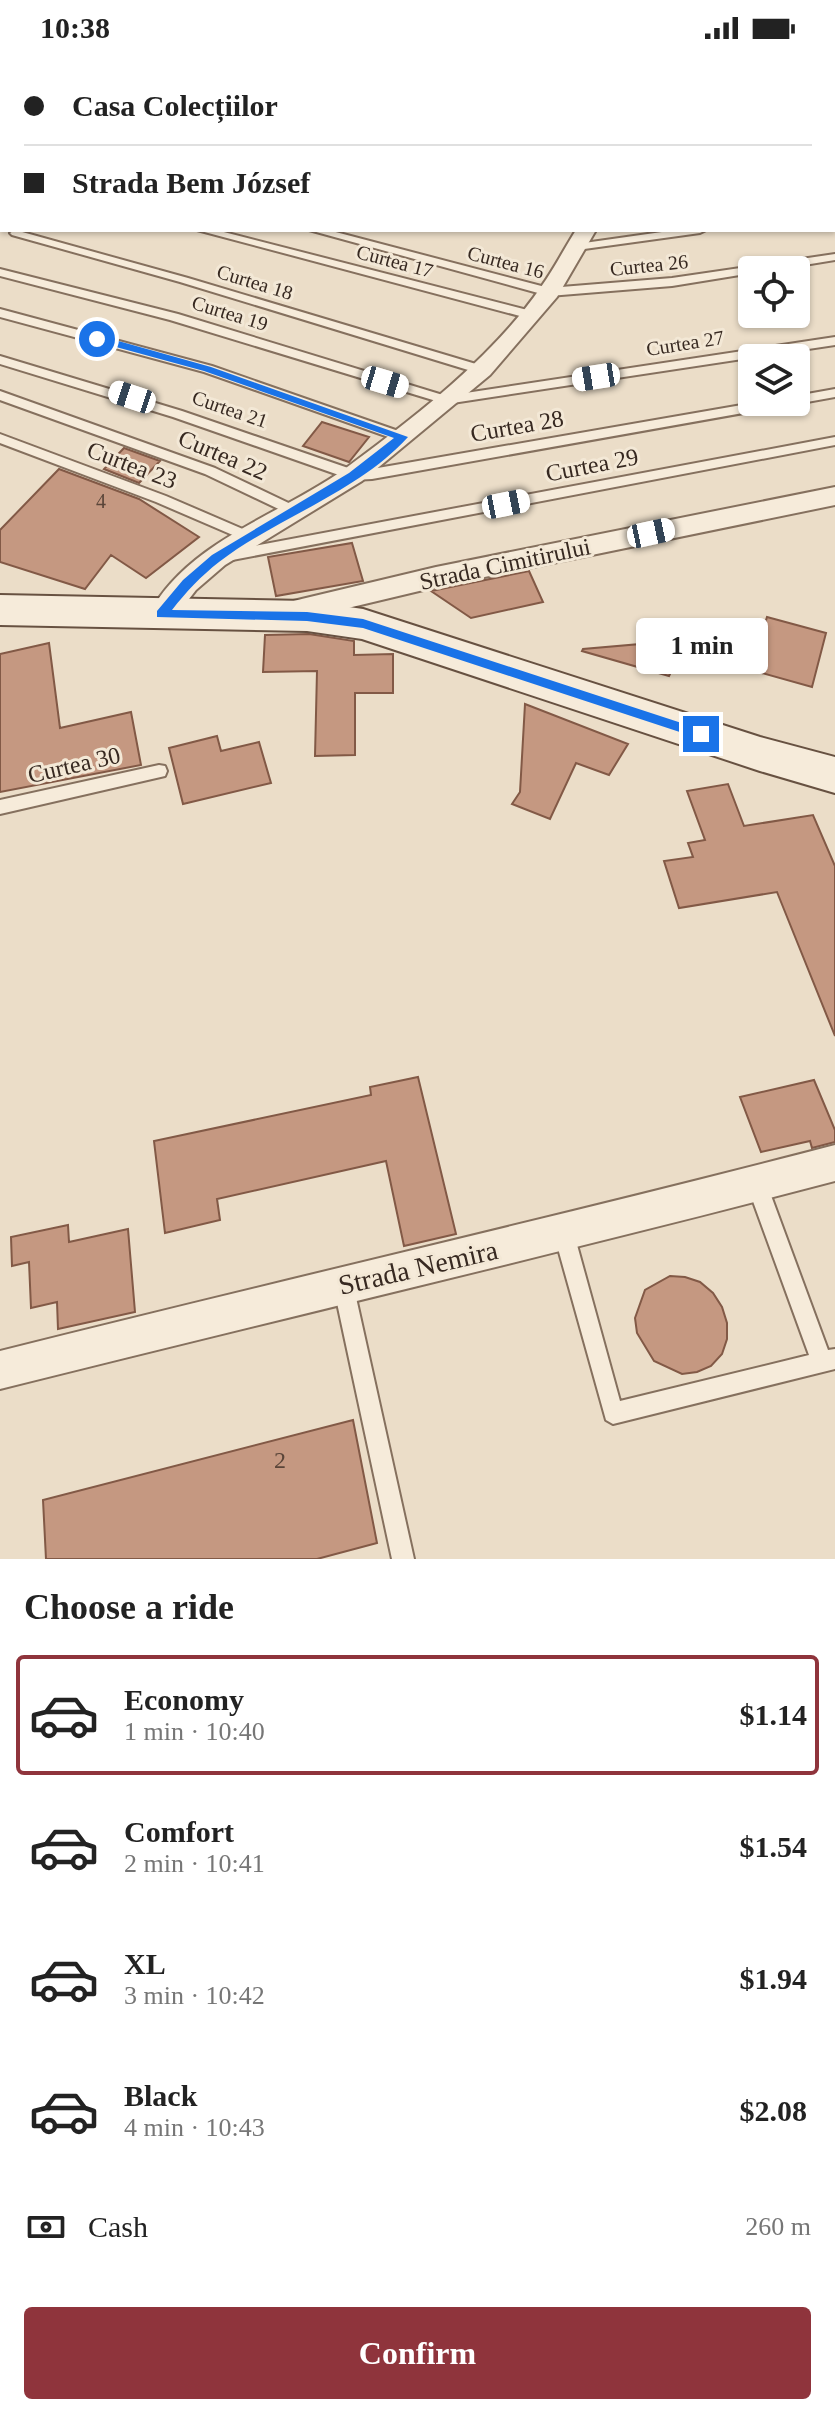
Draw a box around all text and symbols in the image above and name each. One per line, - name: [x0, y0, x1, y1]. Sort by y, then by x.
- text: 10:38: [40, 11, 110, 44]
- text: Casa Colecțiilor: [72, 89, 278, 122]
- text: Strada Bem József: [72, 166, 310, 199]
- street label: Curtea 17: [354, 240, 436, 282]
- street label: Curtea 16: [465, 241, 547, 283]
- street label: Curtea 26: [609, 250, 689, 280]
- map controls: [738, 256, 810, 416]
- button: locate: [738, 256, 810, 328]
- street label: Curtea 18: [214, 260, 296, 304]
- street label: Curtea 19: [189, 291, 271, 335]
- route start: [79, 321, 115, 357]
- street label: Curtea 27: [645, 326, 725, 360]
- button: layers: [738, 344, 810, 416]
- car: [570, 361, 622, 393]
- car: [359, 364, 411, 400]
- car: [105, 378, 159, 416]
- street label: Curtea 21: [189, 386, 271, 432]
- street label: Curtea 28: [468, 405, 566, 447]
- street label: Curtea 22: [175, 425, 271, 485]
- street label: Curtea 23: [83, 436, 181, 494]
- street label: Curtea 29: [543, 443, 641, 487]
- car: [480, 488, 532, 520]
- house number: 4: [96, 490, 106, 512]
- car: [625, 516, 677, 550]
- street label: Strada Cimitirului: [417, 533, 593, 595]
- callout: 1 min: [635, 618, 767, 674]
- text: 1 min: [671, 631, 733, 660]
- route end: [683, 716, 719, 752]
- street label: Curtea 30: [25, 742, 123, 788]
- street label: Strada Nemira: [335, 1234, 501, 1301]
- house number: 2: [274, 1447, 286, 1473]
- text: Choose a ride: [24, 1587, 234, 1627]
- icon: car: [28, 1679, 100, 1751]
- text: Economy: [124, 1683, 244, 1716]
- text: $1.14: [740, 1698, 807, 1731]
- text: 1 min · 10:40: [124, 1717, 265, 1746]
- icon: car: [28, 1811, 100, 1883]
- text: Comfort: [124, 1815, 234, 1848]
- text: $1.54: [740, 1830, 807, 1863]
- text: 2 min · 10:41: [124, 1849, 265, 1878]
- icon: car: [28, 1943, 100, 2015]
- text: XL: [124, 1947, 166, 1980]
- text: $1.94: [740, 1962, 807, 1995]
- text: 3 min · 10:42: [124, 1981, 265, 2010]
- icon: car: [28, 2075, 100, 2147]
- text: Black: [124, 2079, 197, 2112]
- text: $2.08: [740, 2094, 807, 2127]
- text: 4 min · 10:43: [124, 2113, 265, 2142]
- icon: cash: [24, 2205, 68, 2249]
- text: Cash: [88, 2210, 148, 2243]
- text: 260 m: [745, 2212, 811, 2241]
- button: Confirm: [24, 2307, 811, 2399]

